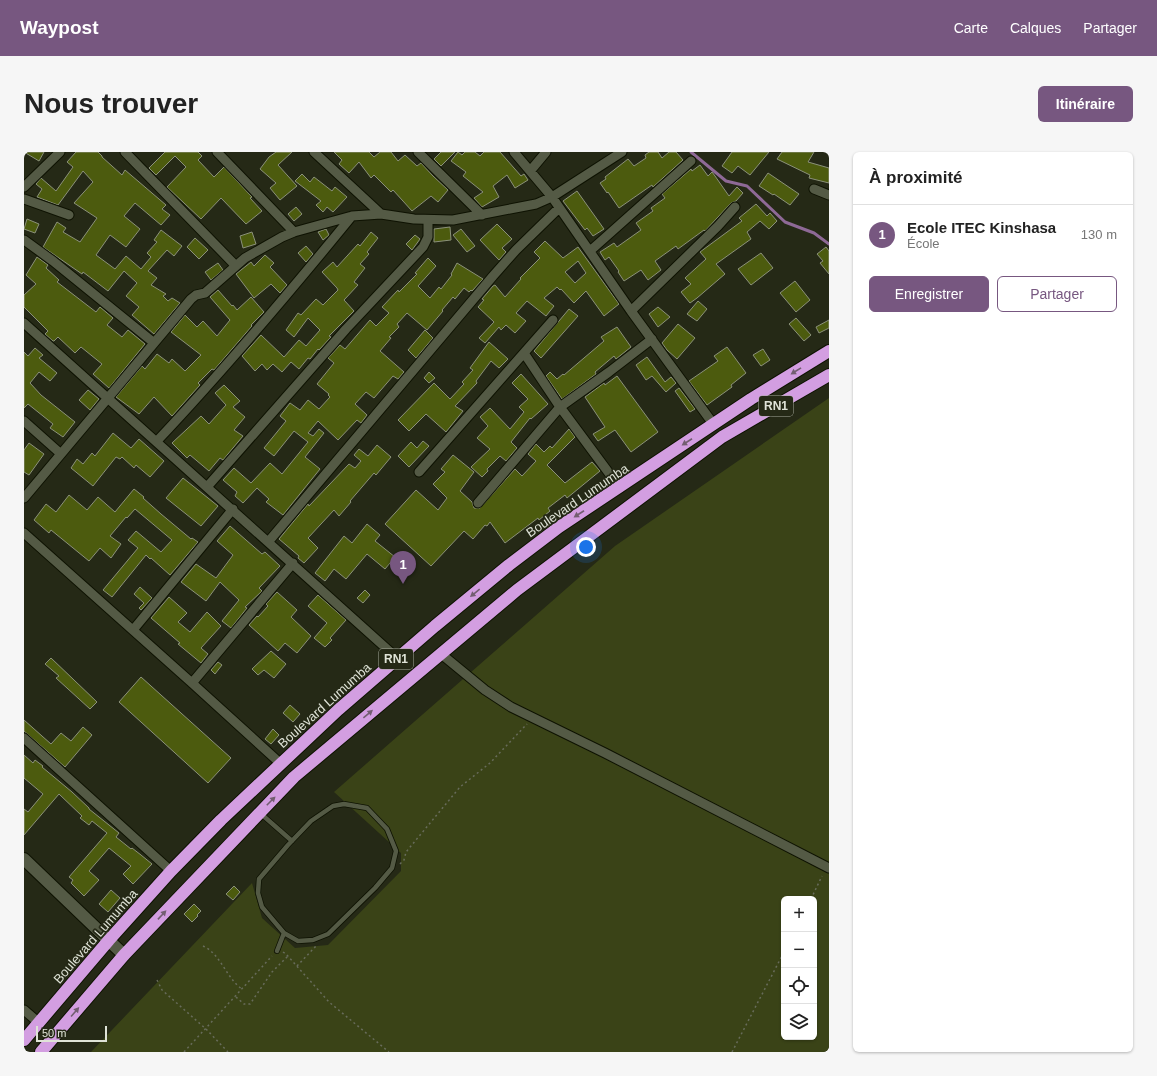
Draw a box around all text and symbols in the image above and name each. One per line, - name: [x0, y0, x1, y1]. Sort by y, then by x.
- text: Waypost: [20, 17, 98, 38]
- text: Carte: [954, 20, 988, 36]
- text: Calques: [1010, 20, 1061, 36]
- text: Partager: [1083, 20, 1137, 36]
- button: Itinéraire: [1038, 86, 1133, 122]
- text: Nous trouver: [24, 88, 198, 119]
- text: À proximité: [869, 168, 963, 187]
- text: Ecole ITEC Kinshasa: [907, 219, 1056, 236]
- text: 1: [878, 227, 886, 242]
- text: 130 m: [1081, 227, 1117, 242]
- text: École: [907, 236, 940, 251]
- button: Enregistrer: [869, 276, 989, 312]
- button: Partager: [997, 276, 1117, 312]
- one-way arrow: [790, 367, 801, 375]
- road number: RN1: [759, 396, 793, 416]
- one-way arrow: [681, 439, 693, 446]
- street label: Boulevard Lumumba: [523, 460, 632, 540]
- one-way arrow: [573, 511, 585, 518]
- your location: [576, 537, 596, 557]
- pin: 1: [390, 551, 416, 584]
- one-way arrow: [470, 588, 481, 597]
- road number: RN1: [379, 649, 413, 669]
- street label: Boulevard Lumumba: [275, 659, 374, 751]
- one-way arrow: [363, 710, 373, 719]
- one-way arrow: [266, 796, 276, 806]
- street label: Boulevard Lumumba: [50, 886, 141, 987]
- map controls: [781, 896, 817, 1040]
- button: +: [781, 896, 817, 932]
- one-way arrow: [157, 910, 167, 920]
- button: −: [781, 932, 817, 968]
- button: locate: [781, 968, 817, 1004]
- button: layers: [781, 1004, 817, 1040]
- one-way arrow: [70, 1006, 79, 1017]
- scale bar: [36, 1024, 107, 1043]
- text: 50 m: [42, 1027, 66, 1039]

